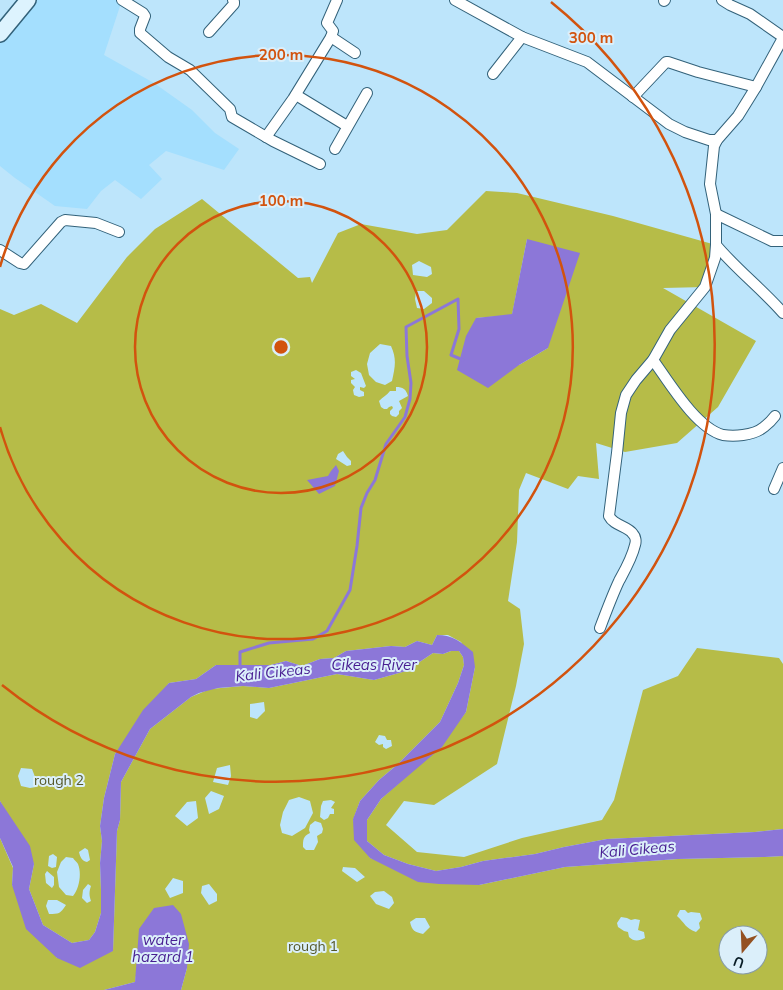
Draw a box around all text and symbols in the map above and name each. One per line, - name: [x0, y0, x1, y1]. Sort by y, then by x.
- text: 300 m: [569, 28, 613, 47]
- text: 200 m: [259, 45, 303, 64]
- text: 100 m: [259, 191, 303, 210]
- centre of rings: [272, 338, 290, 356]
- water label: Cikeas River: [331, 655, 417, 674]
- water label: Kali Cikeas: [234, 659, 312, 685]
- park label: rough 2: [34, 771, 84, 789]
- water label: Kali Cikeas: [599, 836, 675, 862]
- north arrow: [718, 925, 768, 975]
- water label: water hazard 1: [132, 930, 194, 966]
- park label: rough 1: [288, 937, 338, 955]
- text: U: [731, 952, 747, 972]

